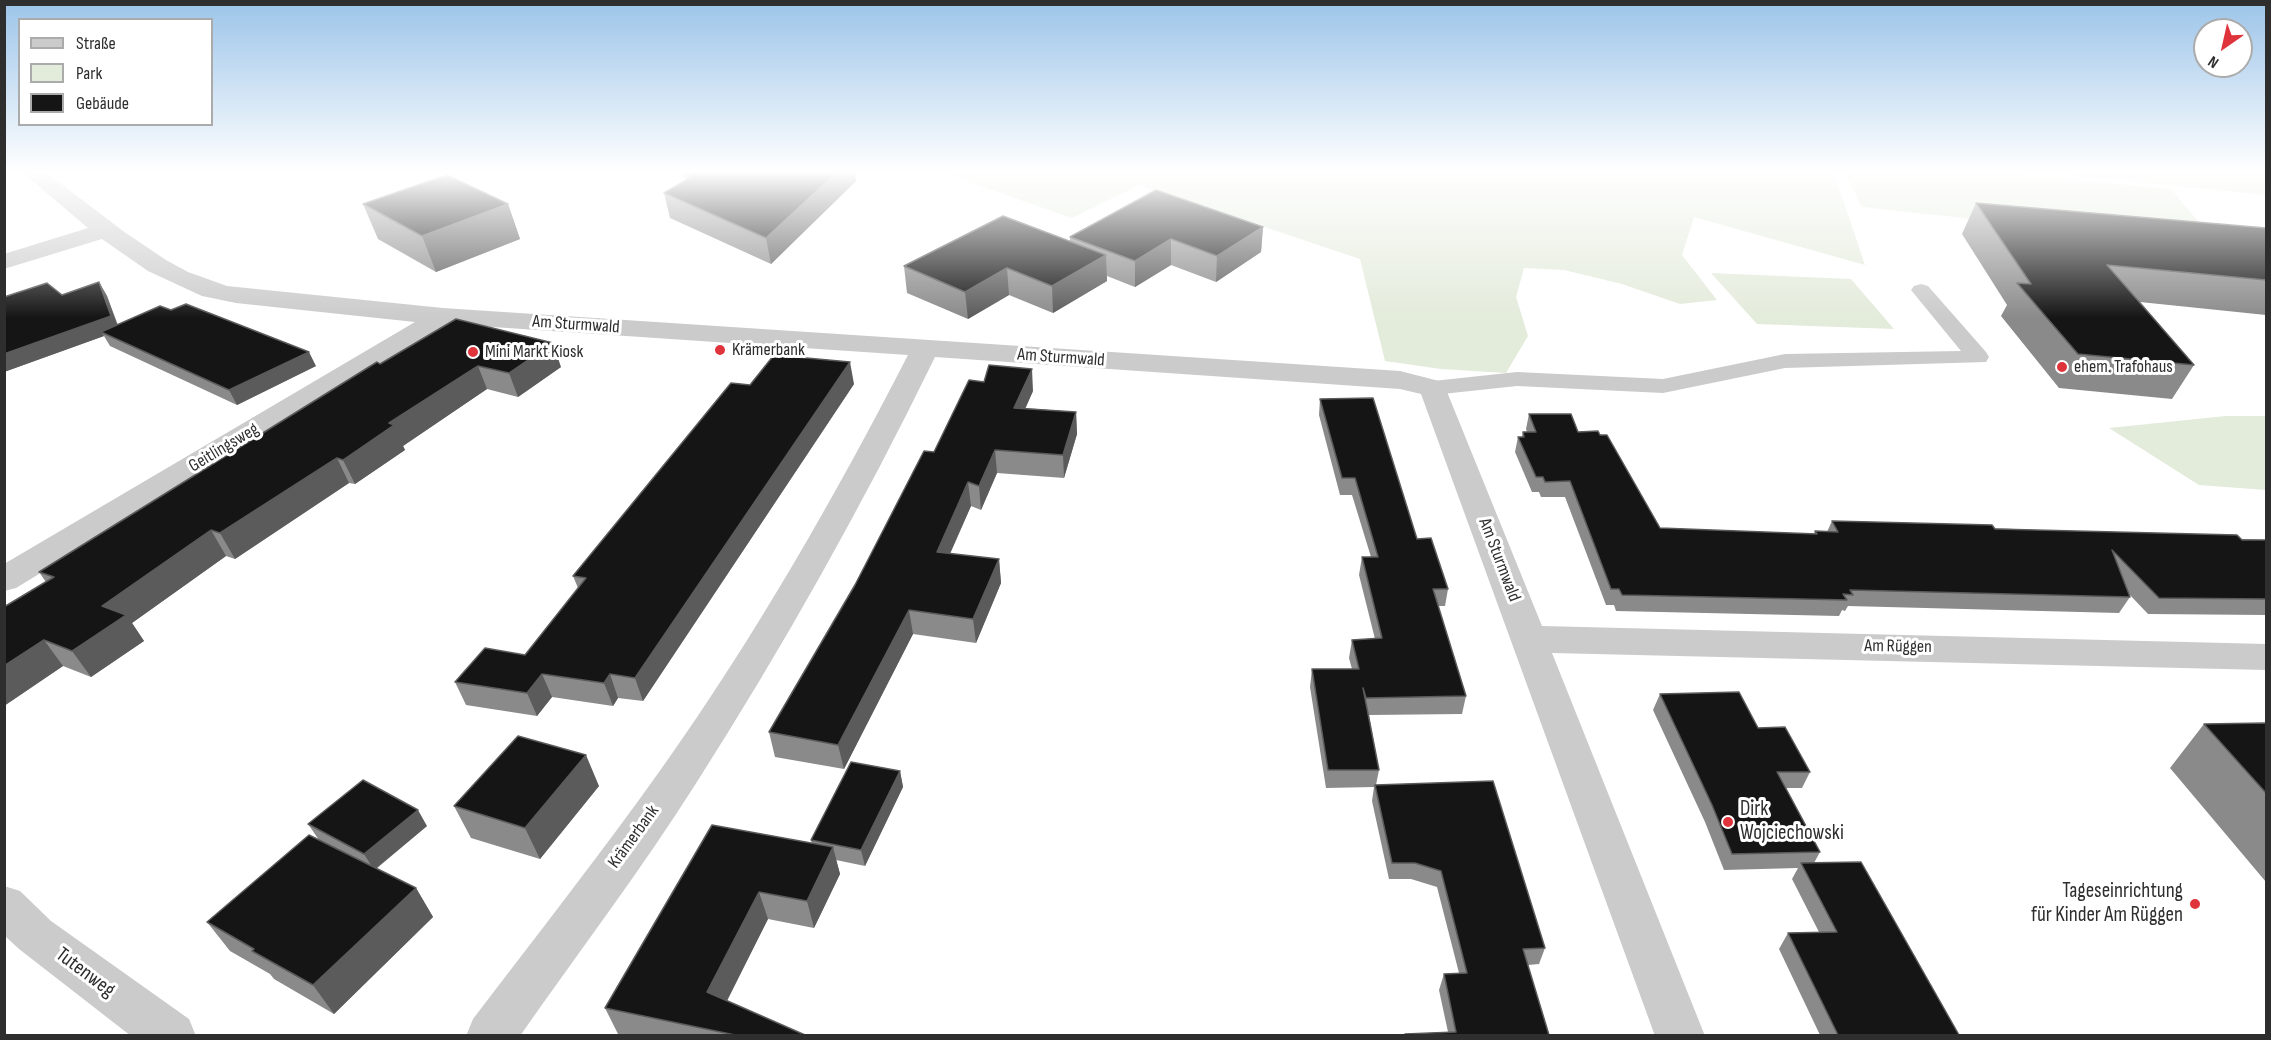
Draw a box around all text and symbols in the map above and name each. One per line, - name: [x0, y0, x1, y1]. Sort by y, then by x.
- legend: [18, 18, 213, 126]
- north arrow: [2193, 18, 2253, 78]
- text: Straße: [76, 33, 116, 54]
- text: N: [2205, 51, 2223, 72]
- text: Park: [76, 63, 102, 84]
- text: Gebäude: [76, 93, 129, 114]
- street label: Am Sturmwald: [532, 311, 620, 339]
- place label: Krämerbank: [732, 339, 805, 361]
- place label: Mini Markt Kiosk: [485, 341, 583, 363]
- marker: Krämerbank: [713, 343, 727, 357]
- street label: Am Sturmwald: [1017, 344, 1105, 372]
- marker: Mini Markt Kiosk: [466, 345, 480, 359]
- place label: ehem. Trafohaus: [2074, 356, 2173, 378]
- marker: ehem. Trafohaus: [2055, 360, 2069, 374]
- street label: Geitlingsweg: [185, 419, 263, 477]
- street label: Am Sturmwald: [1473, 515, 1525, 605]
- street label: Am Rüggen: [1864, 636, 1932, 658]
- place label: Dirk Wojciechowski: [1740, 797, 1844, 847]
- street label: Krämerbank: [604, 801, 664, 873]
- marker: Dirk Wojciechowski: [1721, 815, 1735, 829]
- place label: Tageseinrichtung für Kinder Am Rüggen: [2031, 879, 2183, 929]
- marker: Tageseinrichtung für Kinder Am Rüggen: [2188, 897, 2202, 911]
- street label: Tutenweg: [50, 942, 120, 1004]

